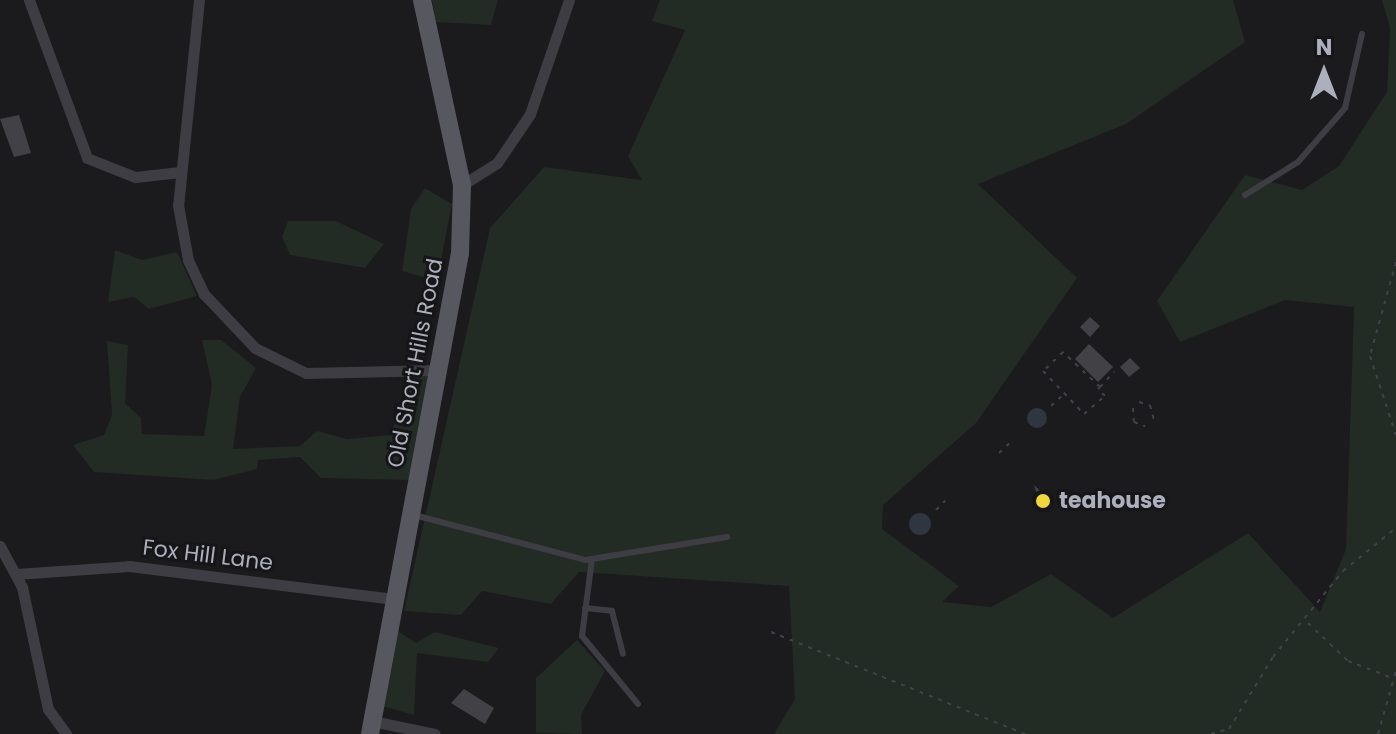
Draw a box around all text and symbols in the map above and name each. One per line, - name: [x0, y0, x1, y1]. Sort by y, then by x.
- north arrow: [1284, 32, 1364, 112]
- text: N: [1316, 32, 1332, 63]
- street label: Old Short Hills Road: [382, 256, 448, 470]
- place label: teahouse: [1059, 488, 1166, 514]
- marker: teahouse: [1034, 492, 1052, 510]
- street label: Fox Hill Lane: [141, 534, 275, 576]

